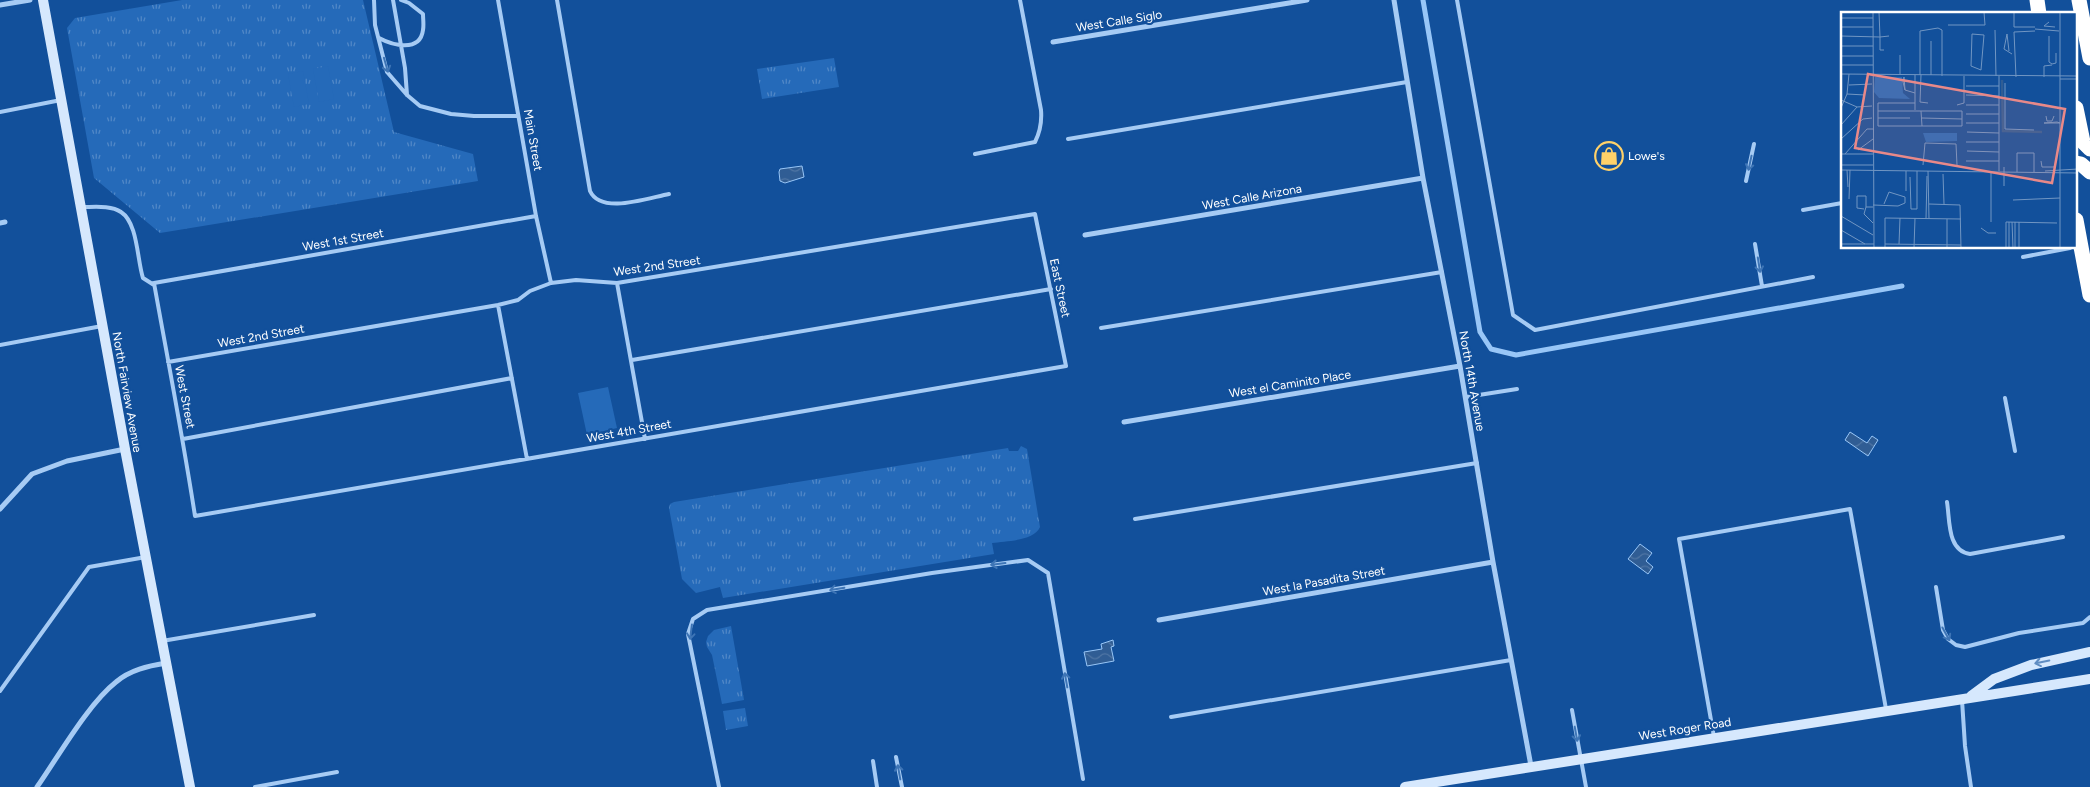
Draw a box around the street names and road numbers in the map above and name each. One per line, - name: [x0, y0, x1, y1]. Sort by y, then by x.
- street label: West Calle Siglo: [1075, 7, 1163, 35]
- street label: Main Street: [521, 108, 545, 172]
- street label: West Calle Arizona: [1201, 181, 1303, 213]
- street label: West 1st Street: [301, 226, 385, 254]
- street label: West 2nd Street: [613, 253, 702, 279]
- street label: East Street: [1047, 257, 1073, 319]
- street label: West 2nd Street: [217, 321, 306, 351]
- street label: North 14th Avenue: [1456, 330, 1488, 433]
- street label: North Fairview Avenue: [109, 331, 145, 454]
- street label: West Street: [172, 364, 198, 430]
- street label: West el Caminito Place: [1228, 367, 1352, 401]
- street label: West 4th Street: [585, 417, 673, 445]
- street label: West la Pasadita Street: [1262, 563, 1387, 599]
- street label: West Roger Road: [1638, 715, 1732, 743]

